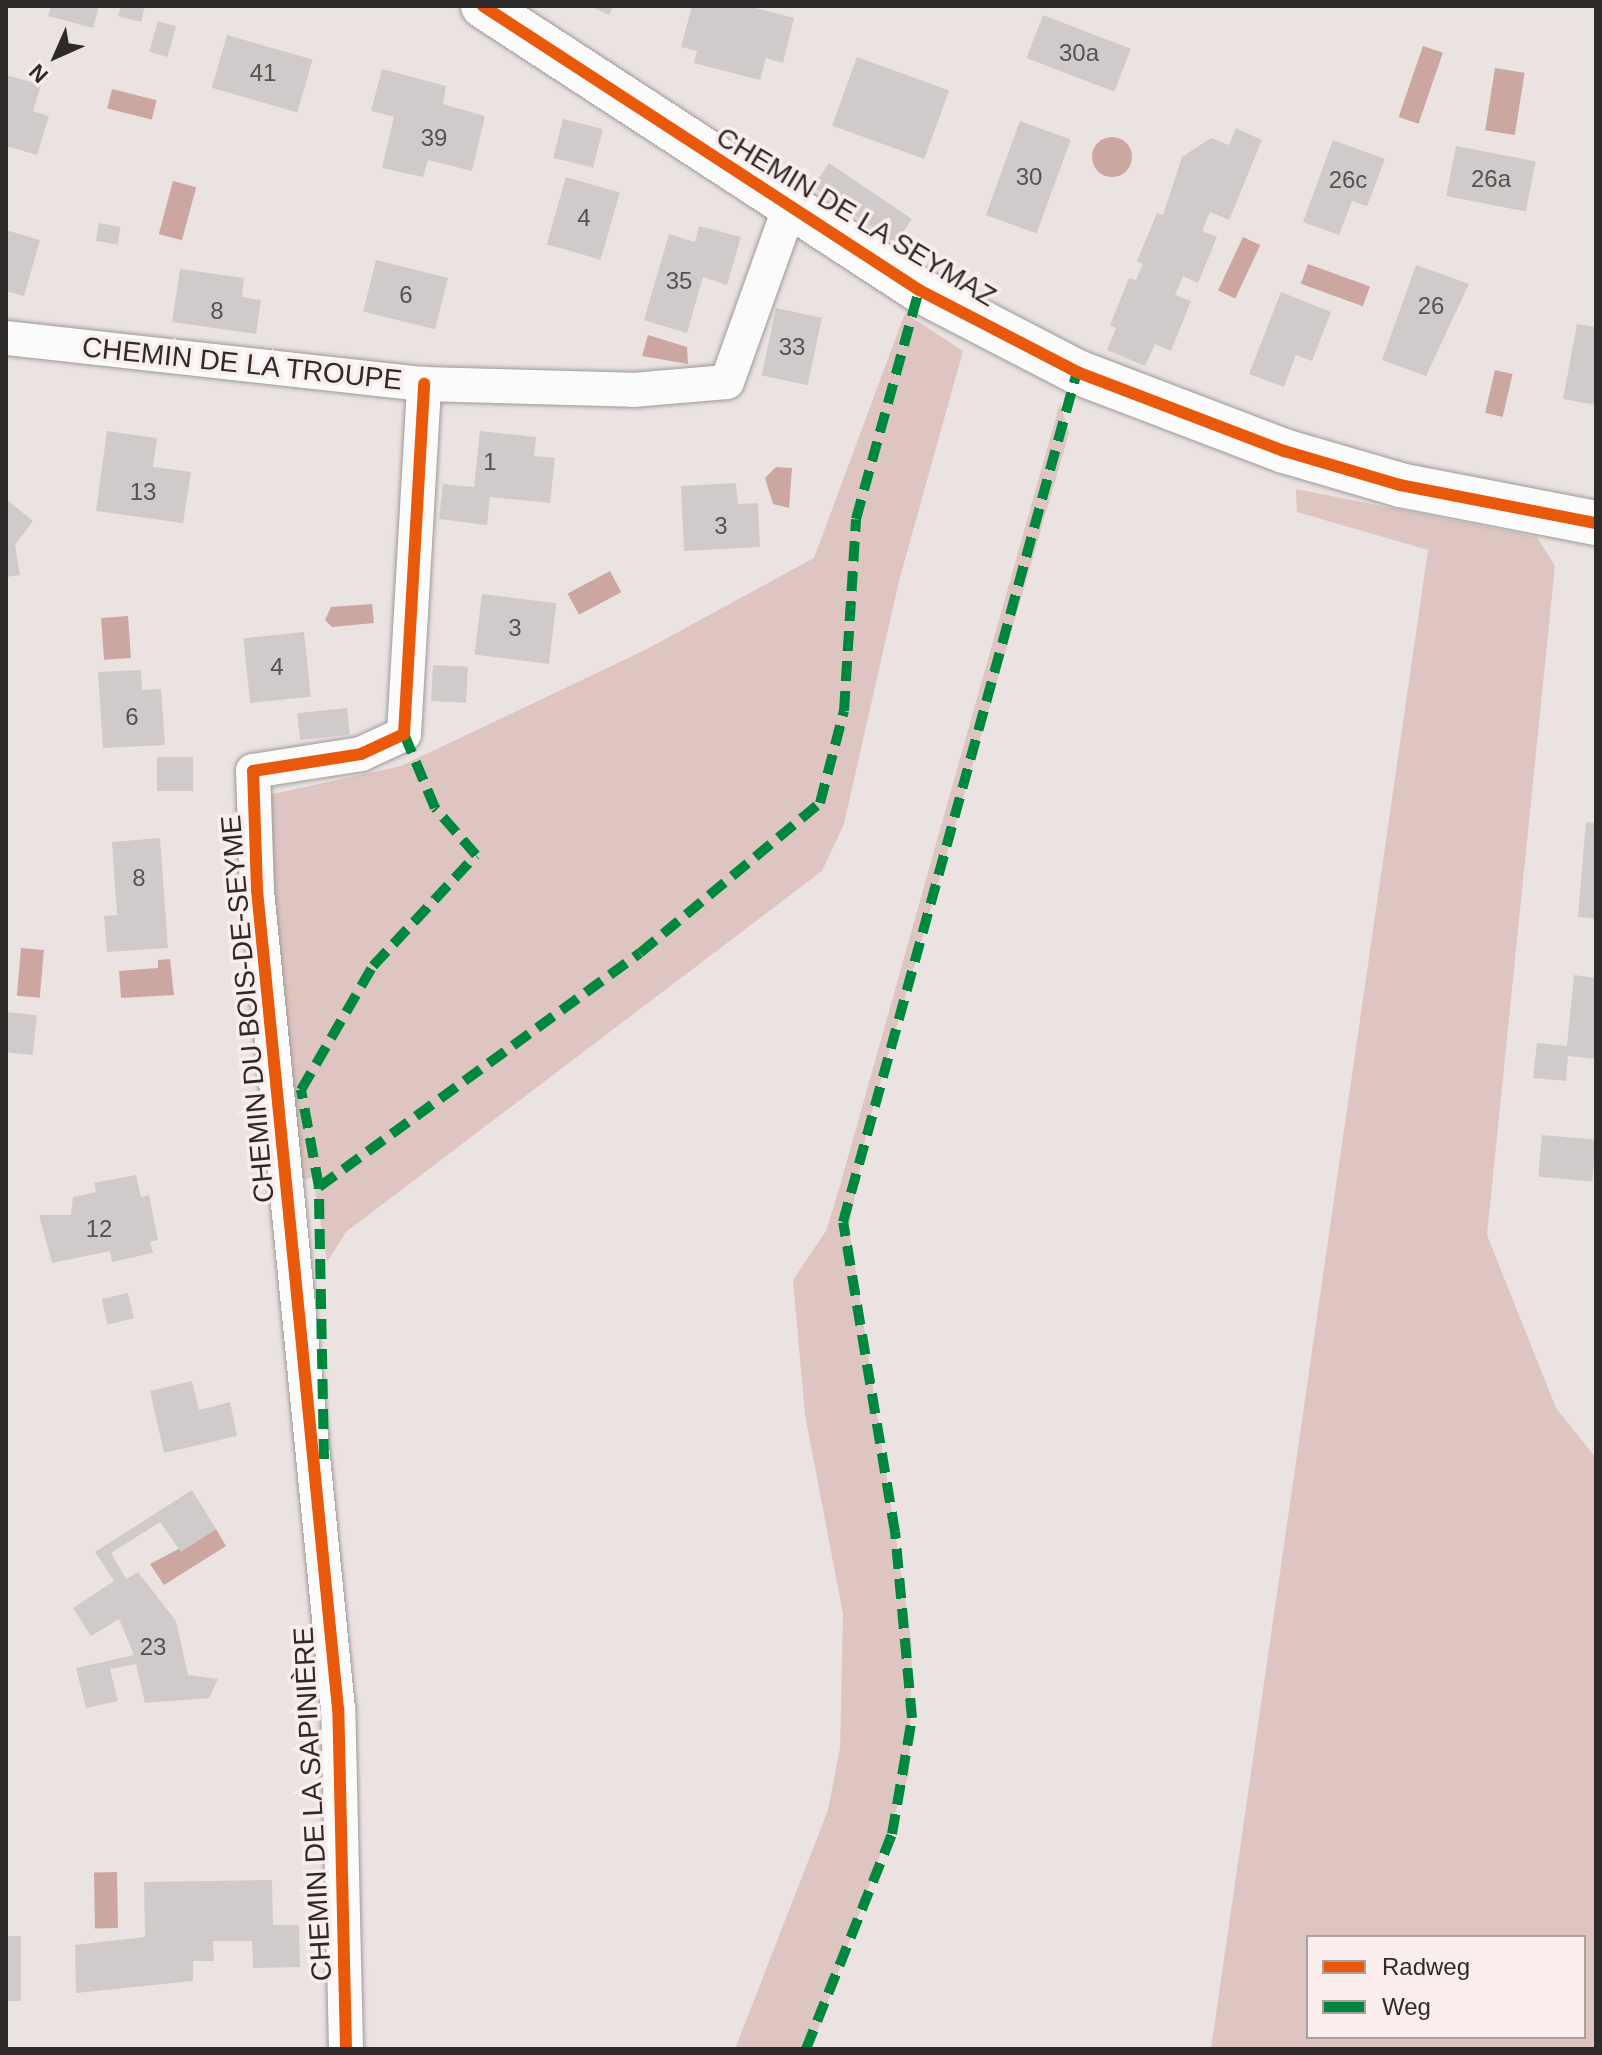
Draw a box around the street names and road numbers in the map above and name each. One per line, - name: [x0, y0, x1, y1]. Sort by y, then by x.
- street label: CHEMIN DE LA SEYMAZ: [709, 120, 1003, 314]
- street label: CHEMIN DE LA TROUPE: [79, 330, 405, 398]
- street label: CHEMIN DU BOIS-DE-SEYME: [214, 814, 282, 1204]
- street label: CHEMIN DE LA SAPINIÈRE: [287, 1625, 339, 1983]

